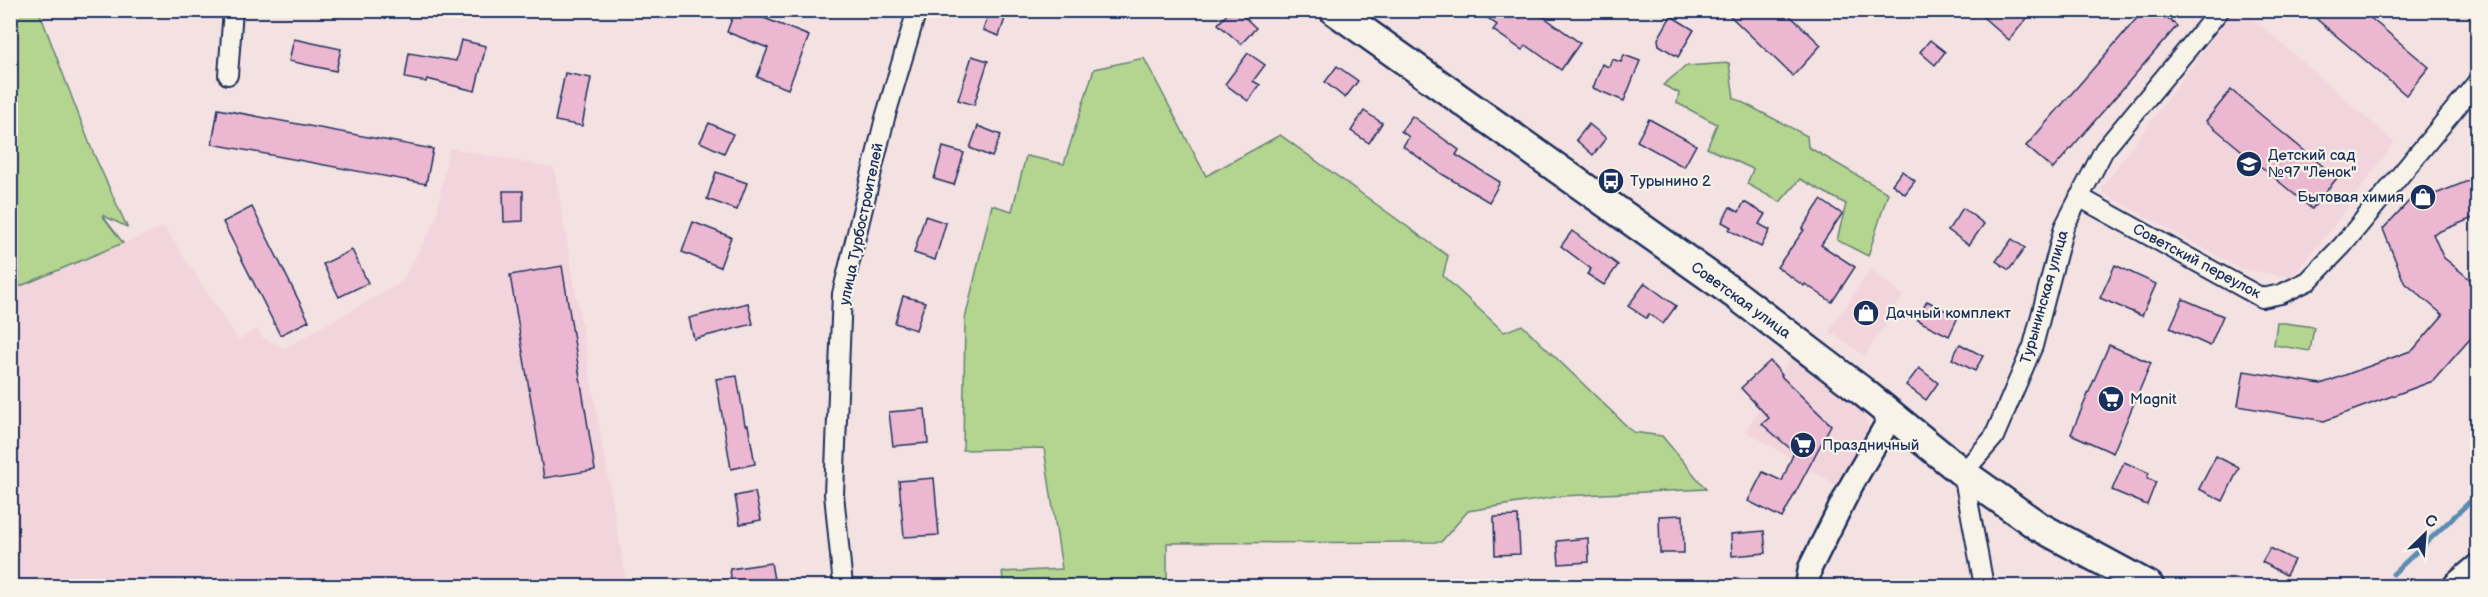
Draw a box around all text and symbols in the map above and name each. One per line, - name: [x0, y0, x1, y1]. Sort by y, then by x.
- street label: улица Турбостроителей: [835, 141, 888, 307]
- place label: Детский сад №97 "Ленок": [2268, 146, 2357, 182]
- school or university icon: Детский сад №97 "Ленок": [2234, 149, 2264, 179]
- bus stop icon: Турынино 2: [1596, 166, 1626, 196]
- place label: Турынино 2: [1630, 172, 1711, 191]
- shop icon: Бытовая химия: [2408, 182, 2438, 212]
- place label: Бытовая химия: [2297, 188, 2404, 207]
- street label: Советский переулок: [2129, 220, 2264, 303]
- street label: Турынинская улица: [2016, 228, 2073, 366]
- street label: Советская улица: [1687, 258, 1794, 343]
- shop icon: Дачный комплект: [1851, 298, 1881, 328]
- place label: Дачный комплект: [1886, 304, 2011, 323]
- supermarket icon: Magnit: [2096, 384, 2126, 414]
- place label: Magnit: [2130, 390, 2177, 409]
- supermarket icon: Праздничный: [1788, 430, 1818, 460]
- place label: Праздничный: [1822, 436, 1919, 455]
- north arrow: [2395, 504, 2455, 564]
- text: С: [2422, 511, 2440, 533]

